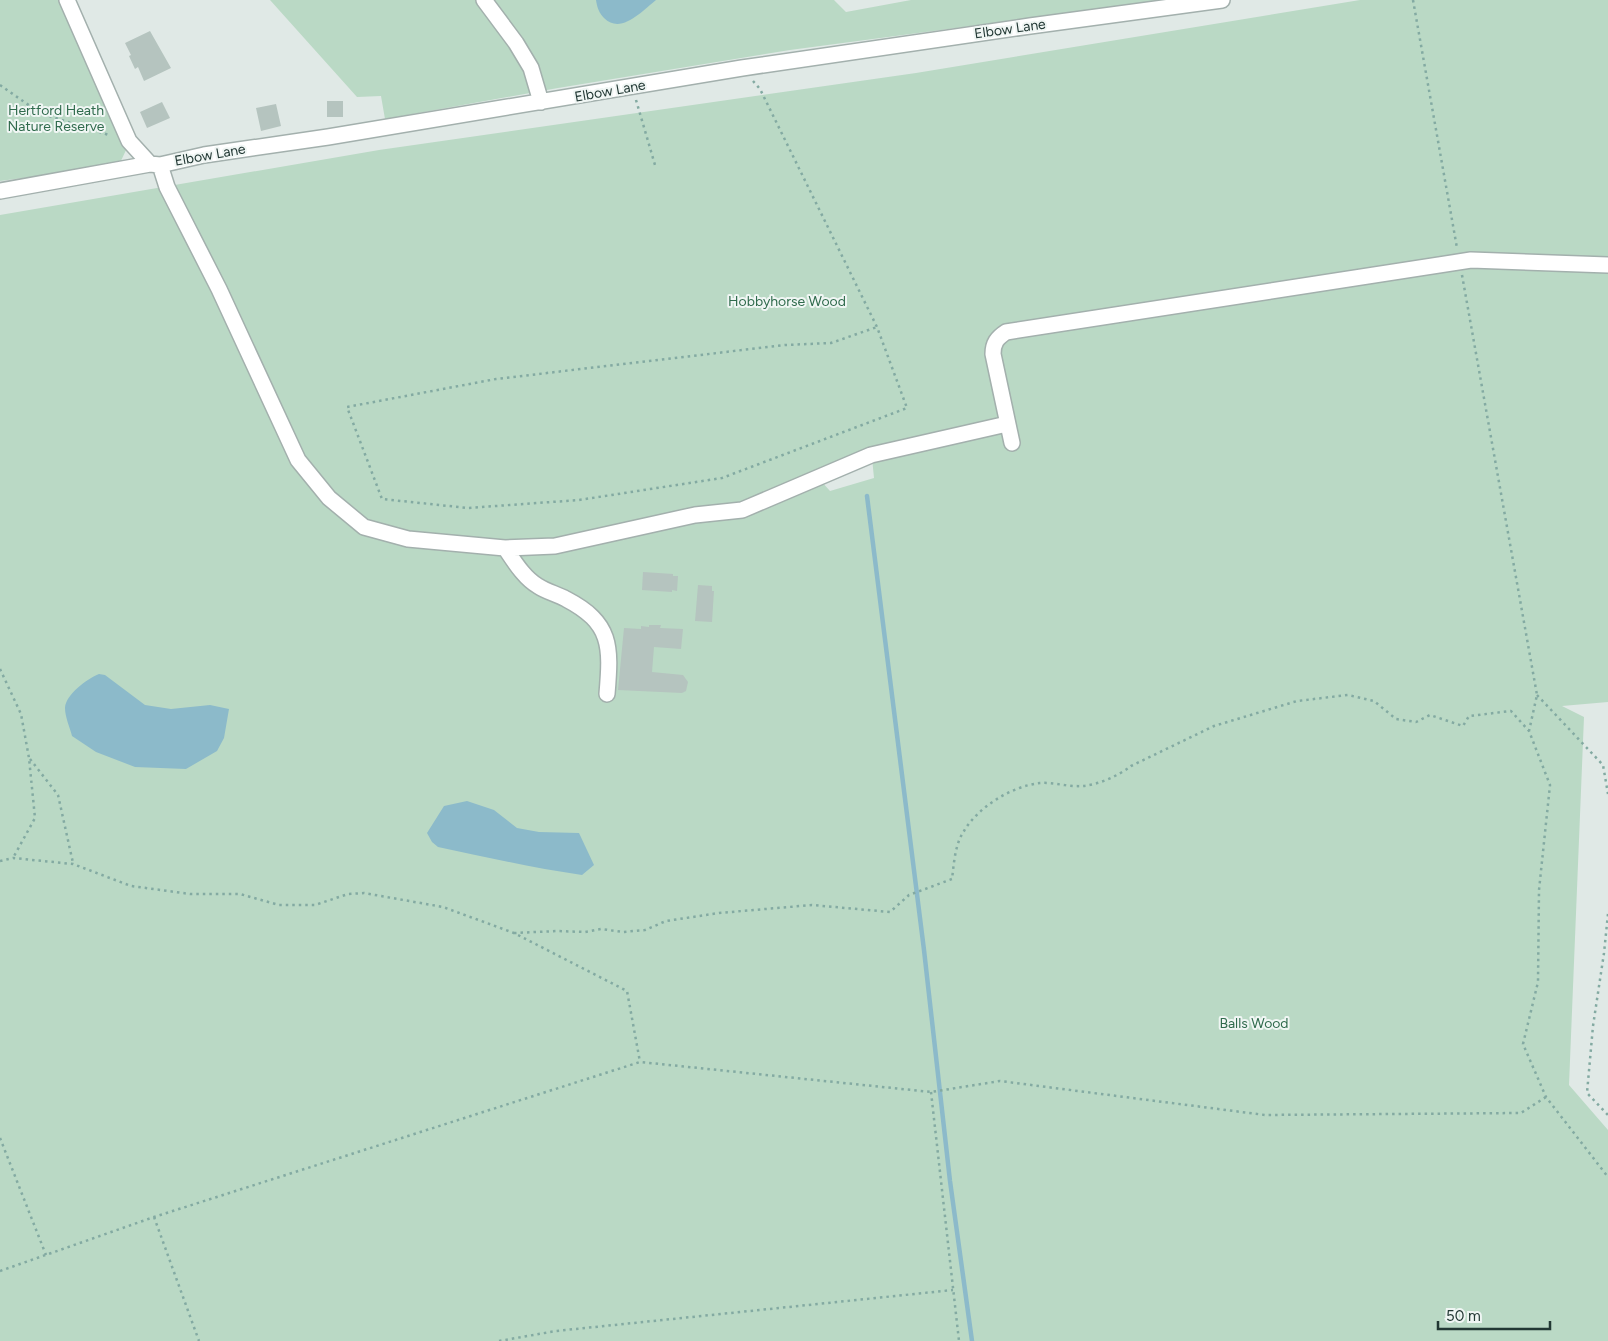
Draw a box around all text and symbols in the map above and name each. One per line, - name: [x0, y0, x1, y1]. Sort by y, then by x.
- street label: Elbow Lane: [973, 16, 1047, 42]
- street label: Elbow Lane: [573, 76, 647, 106]
- park label: Hertford Heath Nature Reserve: [8, 102, 105, 135]
- street label: Elbow Lane: [173, 140, 247, 170]
- park label: Hobbyhorse Wood: [728, 293, 846, 310]
- park label: Balls Wood: [1219, 1015, 1289, 1032]
- scale bar: [1438, 1298, 1550, 1330]
- text: 50 m: [1446, 1307, 1481, 1325]

